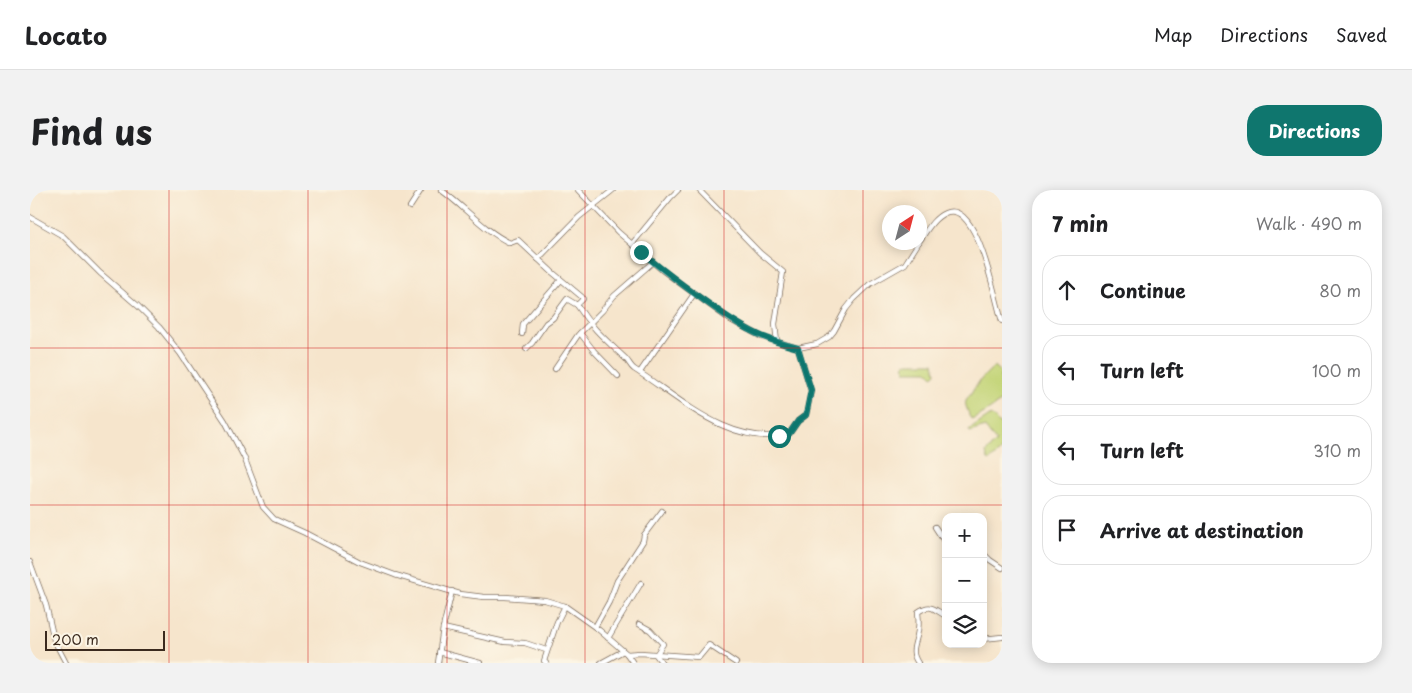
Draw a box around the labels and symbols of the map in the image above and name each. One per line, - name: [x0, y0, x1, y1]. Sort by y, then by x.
- north arrow: [882, 205, 927, 250]
- route end: [630, 241, 653, 264]
- route start: [768, 425, 791, 448]
- scale bar: [45, 628, 165, 651]

